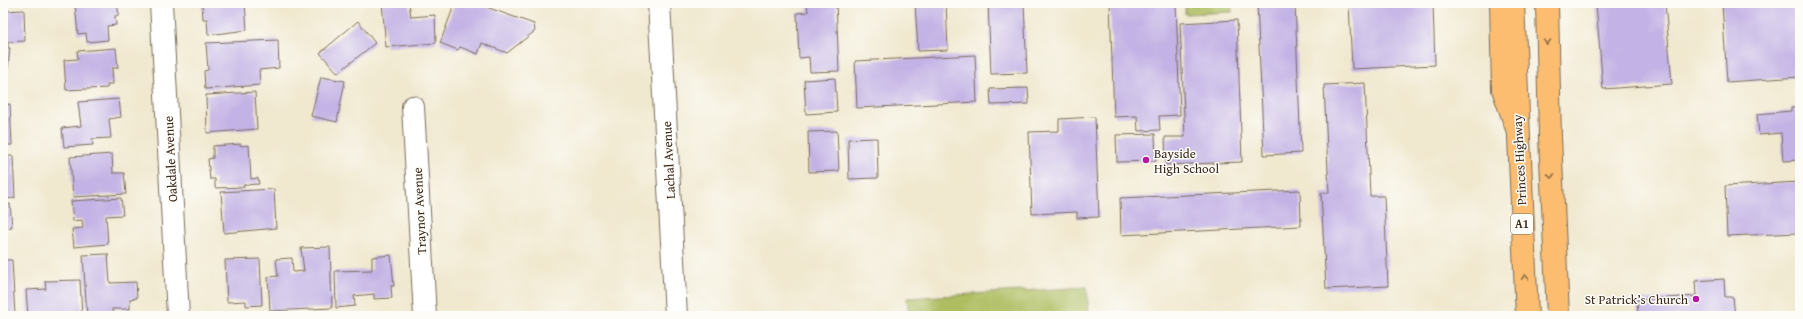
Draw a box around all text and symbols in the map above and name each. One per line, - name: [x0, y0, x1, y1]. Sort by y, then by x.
- one-way arrow: [1543, 39, 1551, 45]
- street label: Princes Highway: [1508, 114, 1531, 206]
- street label: Oakdale Avenue: [159, 115, 182, 203]
- street label: Lachal Avenue: [657, 121, 680, 199]
- place label: Bayside High School: [1154, 144, 1219, 178]
- marker: Bayside High School: [1141, 155, 1151, 165]
- street label: Traynor Avenue: [408, 167, 431, 255]
- one-way arrow: [1547, 173, 1556, 179]
- road number: A1: [1511, 214, 1533, 234]
- one-way arrow: [1521, 274, 1529, 280]
- place label: St Patrick’s Church: [1585, 290, 1689, 309]
- marker: St Patrick’s Church: [1691, 294, 1701, 304]

